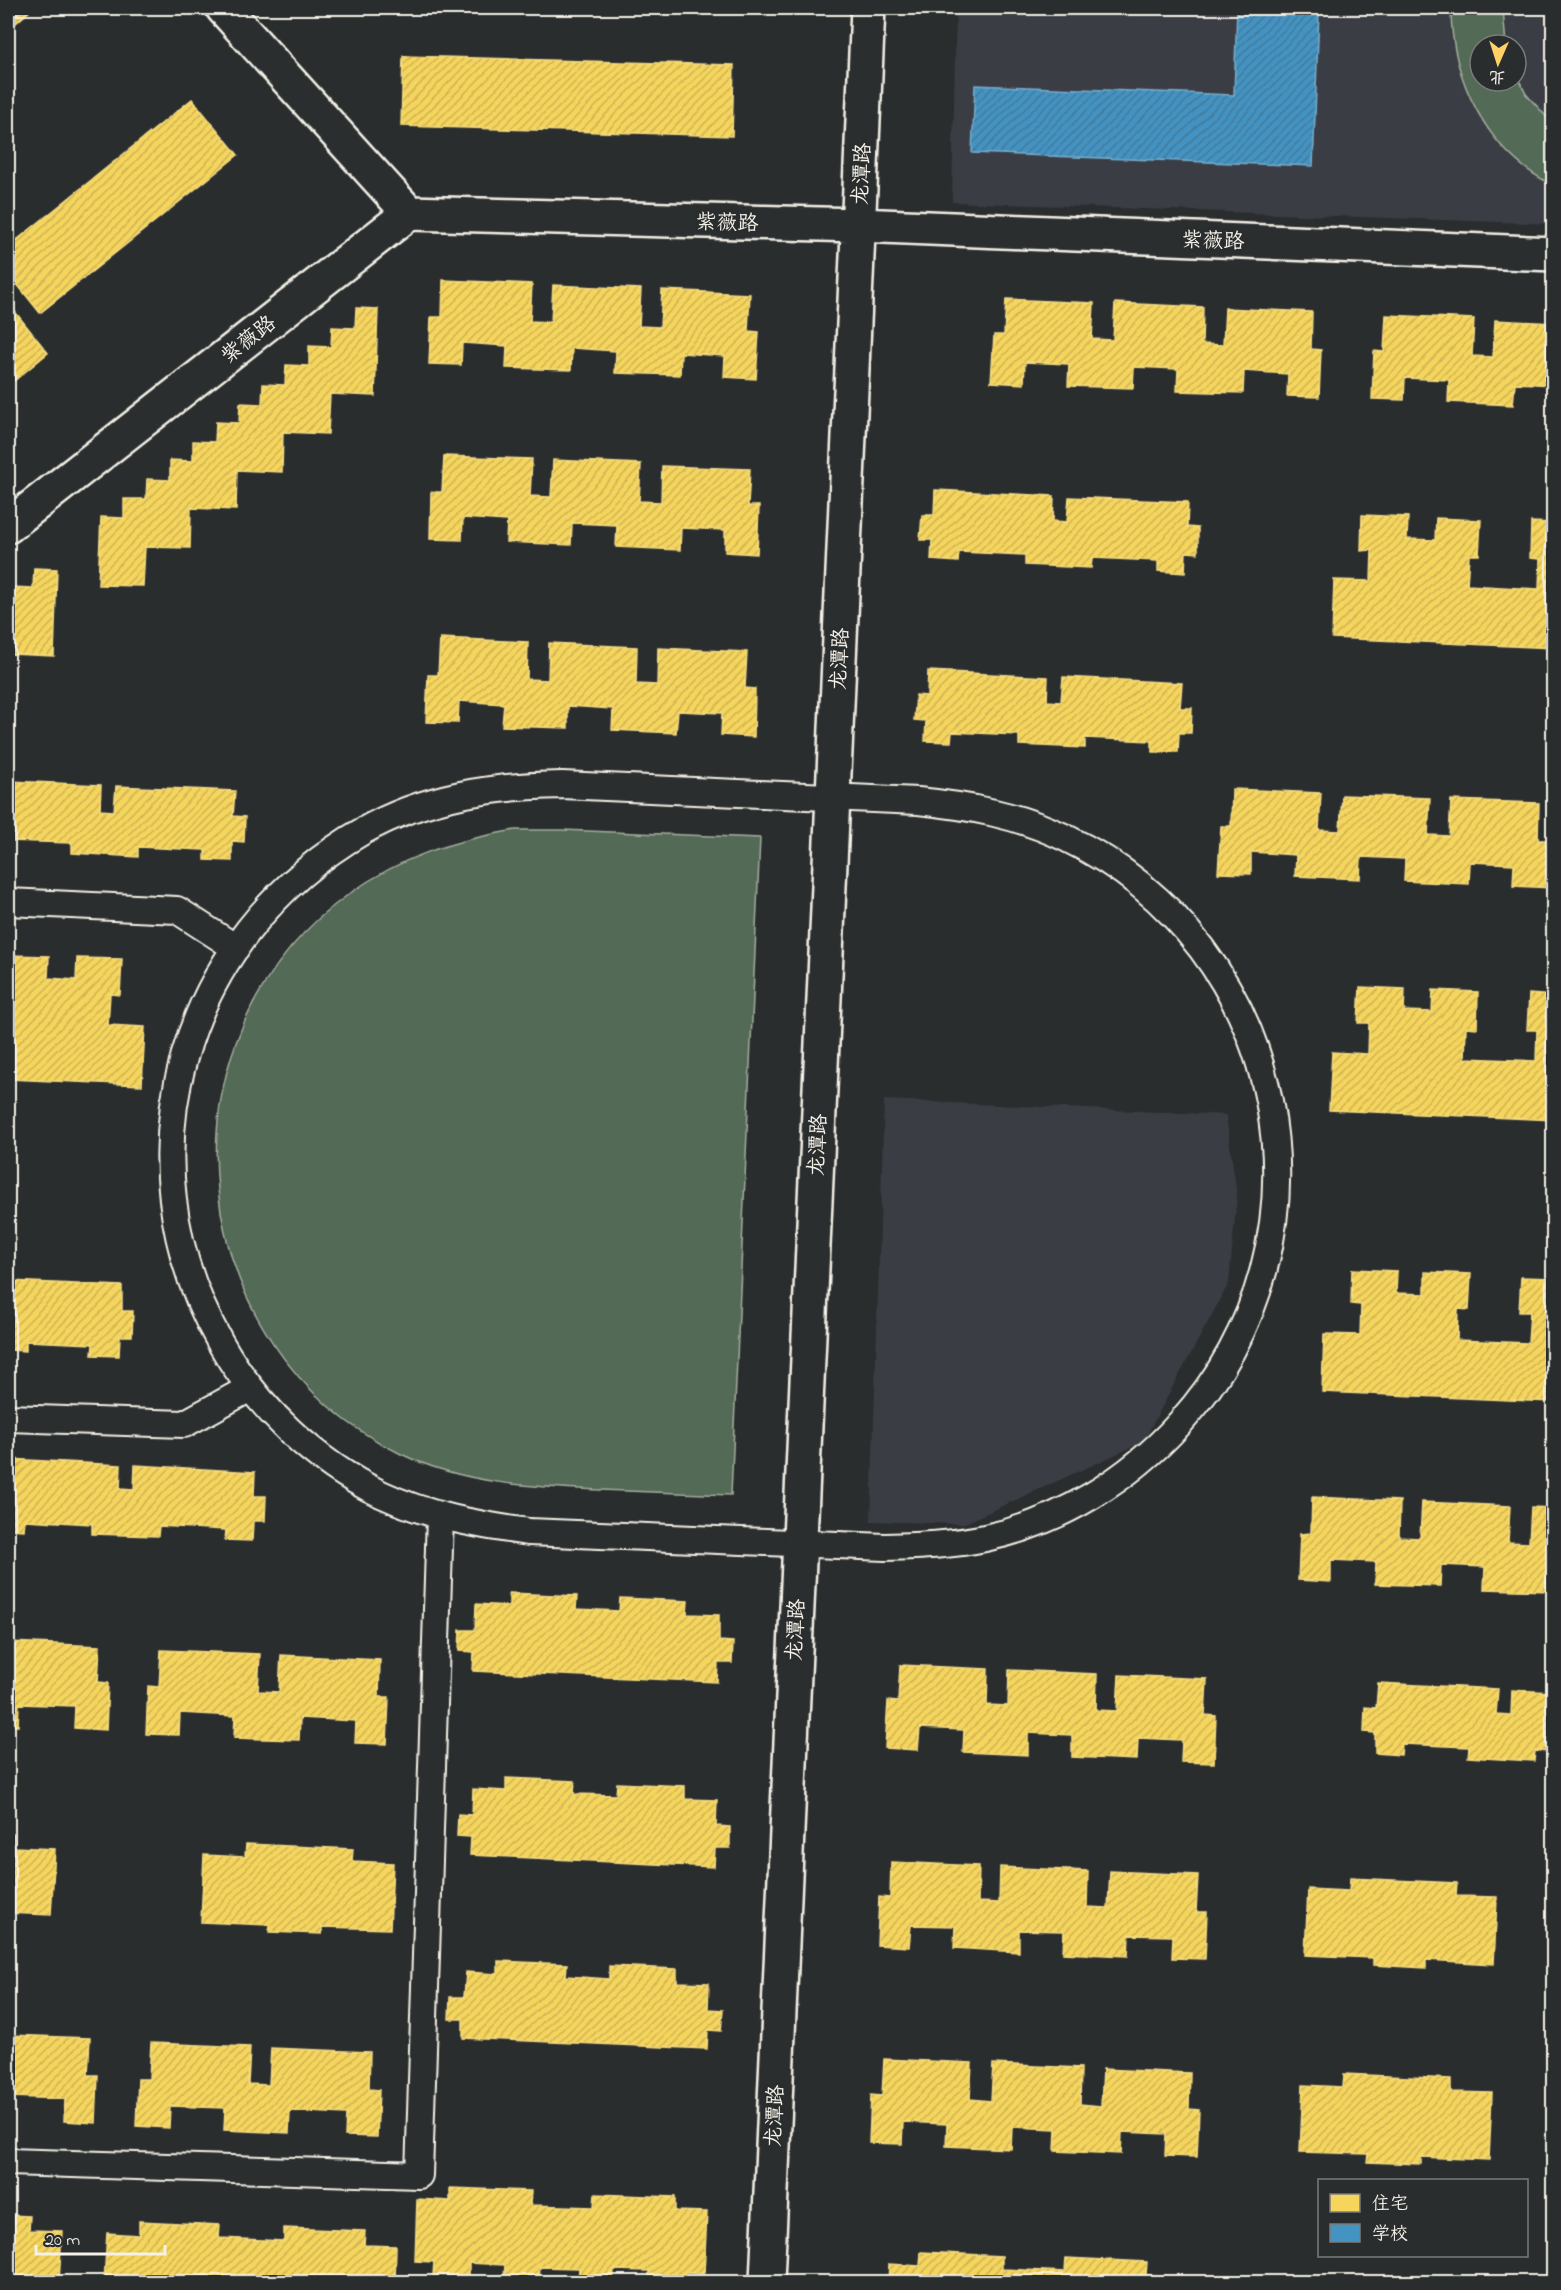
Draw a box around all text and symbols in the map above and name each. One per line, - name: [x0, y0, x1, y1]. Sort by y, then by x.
- north arrow: [1468, 33, 1528, 93]
- text: 北: [1489, 64, 1506, 88]
- street label: 龙潭路: [846, 142, 880, 206]
- street label: 紫薇路: [695, 208, 759, 240]
- street label: 紫薇路: [1181, 226, 1245, 258]
- street label: 紫薇路: [215, 309, 283, 372]
- street label: 龙潭路: [824, 627, 858, 691]
- street label: 龙潭路: [802, 1113, 836, 1177]
- street label: 龙潭路: [780, 1598, 814, 1662]
- street label: 龙潭路: [759, 2084, 793, 2148]
- legend: [1318, 2179, 1528, 2257]
- text: 住宅: [1372, 2192, 1408, 2218]
- scale bar: [36, 2218, 165, 2256]
- text: 学校: [1372, 2222, 1408, 2248]
- text: 20 m: [45, 2228, 80, 2254]

